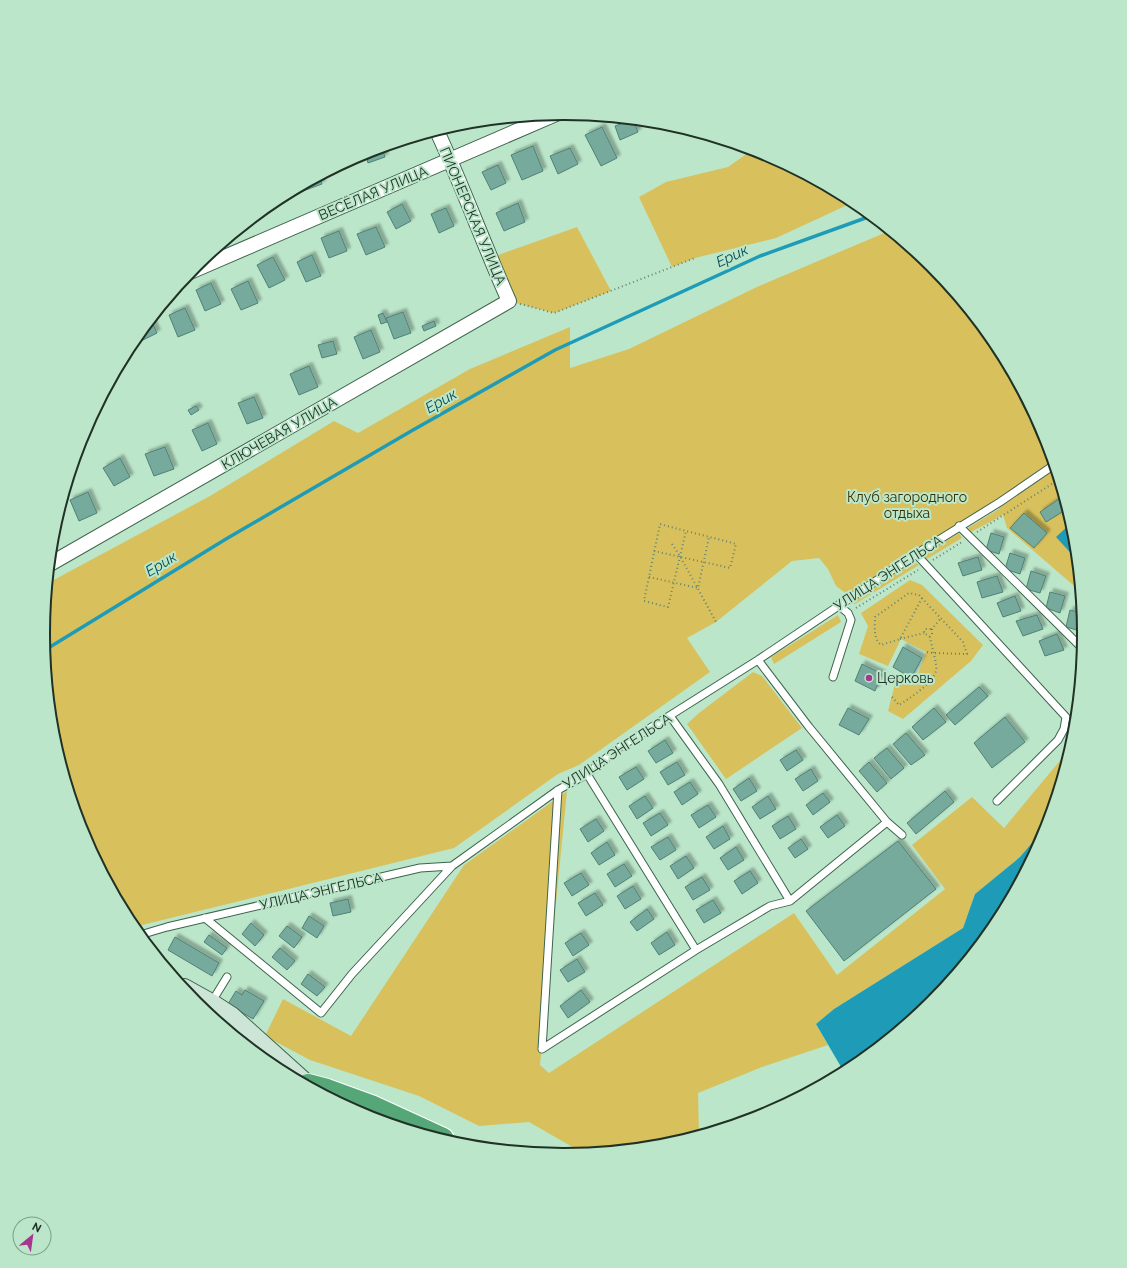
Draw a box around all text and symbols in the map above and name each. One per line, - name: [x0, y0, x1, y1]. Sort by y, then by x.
- street label: ПИОНЕРСКАЯ УЛИЦА: [437, 145, 510, 288]
- street label: ВЕСЁЛАЯ УЛИЦА: [315, 161, 431, 223]
- water label: Ерик: [713, 241, 752, 271]
- water label: Ерик: [422, 385, 461, 417]
- street label: КЛЮЧЕВАЯ УЛИЦА: [218, 393, 340, 473]
- park label: Клуб загородного отдыха: [847, 489, 967, 521]
- street label: УЛИЦА ЭНГЕЛЬСА: [831, 532, 946, 614]
- water label: Ерик: [142, 547, 181, 580]
- place label: Церковь: [877, 670, 934, 686]
- marker: Церковь: [864, 673, 874, 683]
- street label: УЛИЦА ЭНГЕЛЬСА: [560, 710, 675, 792]
- street label: УЛИЦА ЭНГЕЛЬСА: [258, 869, 385, 913]
- north arrow: [12, 1216, 52, 1256]
- text: N: [30, 1220, 43, 1235]

